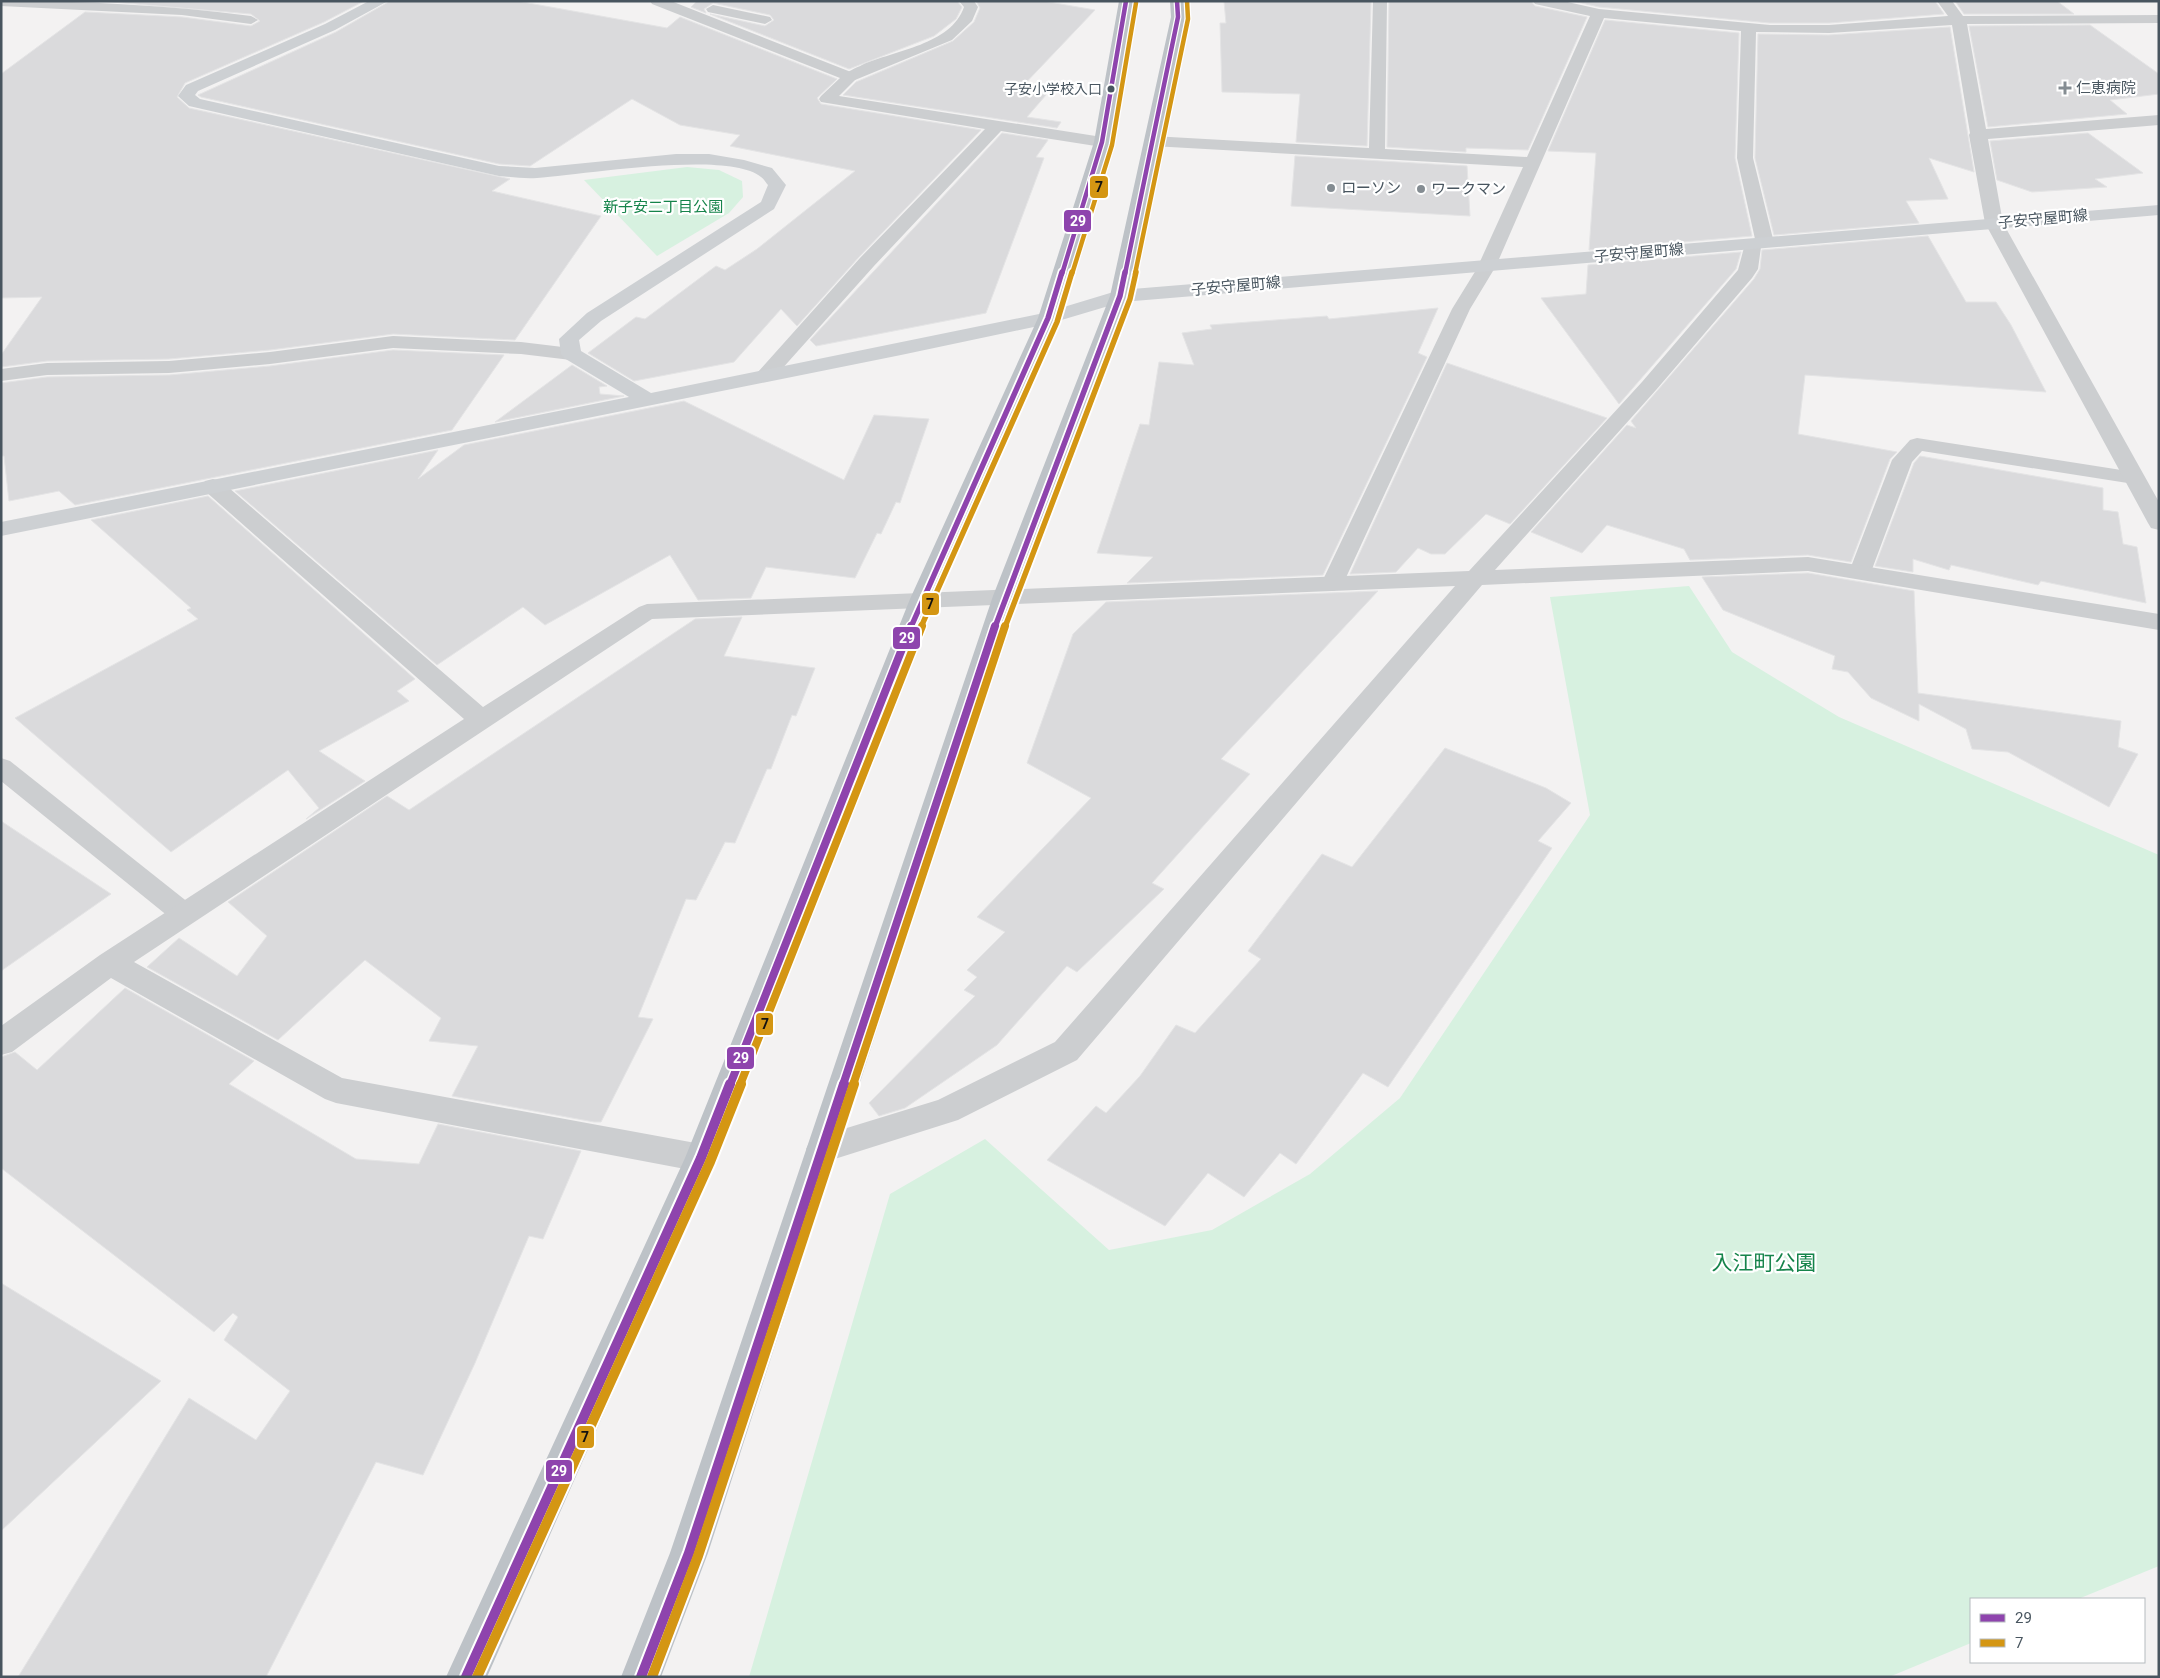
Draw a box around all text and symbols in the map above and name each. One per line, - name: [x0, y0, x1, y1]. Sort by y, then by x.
- place label: 仁恵病院: [2076, 79, 2136, 97]
- place label: 子安小学校入口: [1004, 81, 1102, 97]
- marker: 仁恵病院: [2058, 81, 2072, 95]
- marker: 子安小学校入口: [1106, 84, 1116, 94]
- line badge: 7: [1089, 175, 1109, 199]
- text: 7: [1095, 179, 1103, 195]
- place label: ローソン: [1341, 179, 1401, 197]
- place label: ワークマン: [1431, 180, 1506, 198]
- marker: ローソン: [1325, 182, 1337, 194]
- marker: ワークマン: [1415, 183, 1427, 195]
- park label: 新子安二丁目公園: [603, 198, 723, 216]
- street label: 子安守屋町線: [1997, 206, 2089, 232]
- line badge: 29: [1063, 209, 1092, 233]
- text: 29: [1070, 213, 1086, 229]
- street label: 子安守屋町線: [1593, 240, 1685, 266]
- street label: 子安守屋町線: [1190, 273, 1282, 299]
- line badge: 7: [921, 592, 940, 616]
- text: 7: [926, 596, 934, 612]
- line badge: 29: [892, 626, 921, 650]
- text: 29: [899, 630, 915, 646]
- line badge: 7: [755, 1012, 774, 1036]
- text: 7: [761, 1016, 769, 1032]
- line badge: 29: [726, 1046, 755, 1070]
- text: 29: [733, 1050, 749, 1066]
- park label: 入江町公園: [1712, 1251, 1817, 1275]
- line badge: 7: [576, 1425, 595, 1449]
- text: 7: [581, 1429, 589, 1445]
- line badge: 29: [545, 1459, 573, 1483]
- text: 29: [551, 1463, 567, 1479]
- legend: [1970, 1598, 2145, 1663]
- text: 29: [2015, 1609, 2032, 1627]
- text: 7: [2015, 1634, 2023, 1652]

